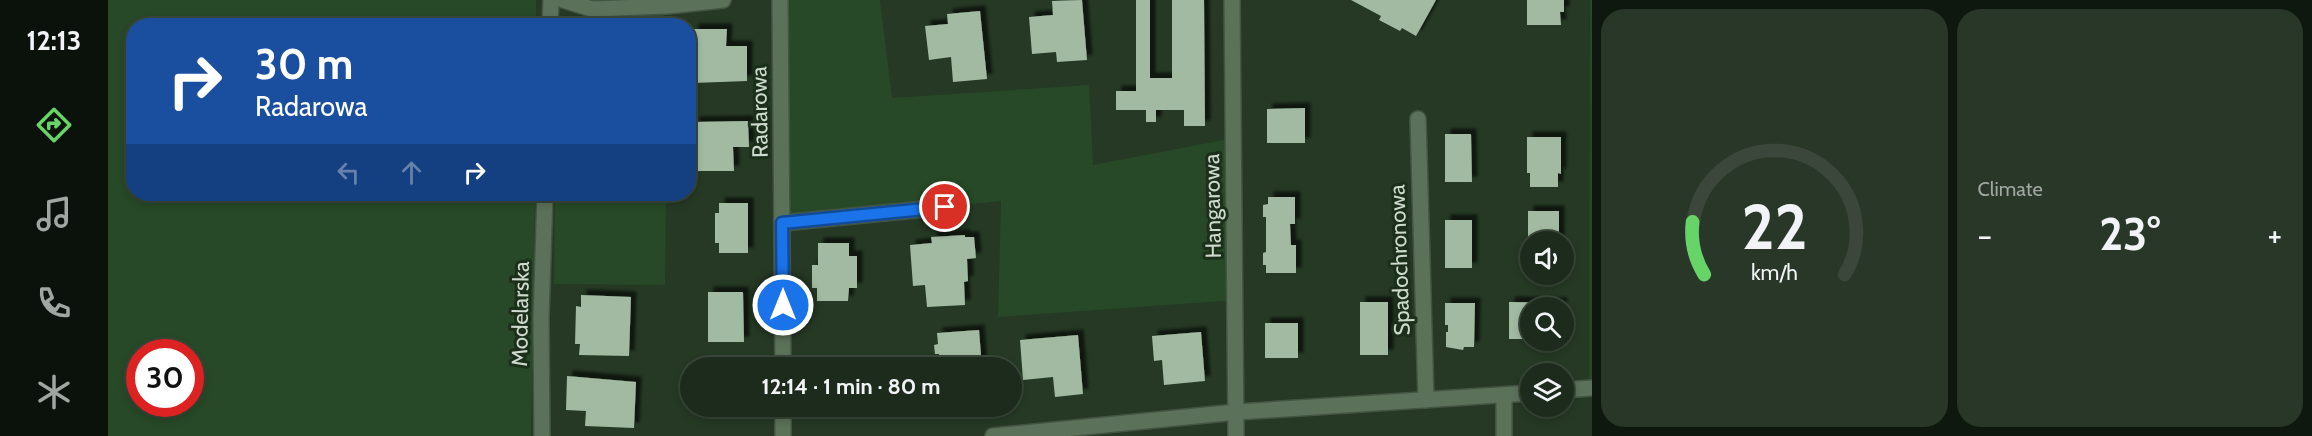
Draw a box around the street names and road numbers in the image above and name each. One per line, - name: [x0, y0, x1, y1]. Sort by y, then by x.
- street label: Radarowa: [745, 66, 774, 158]
- street label: Hangarowa: [1198, 153, 1227, 259]
- street label: Spadochronowa: [1383, 184, 1416, 336]
- street label: Modelarska: [506, 261, 535, 367]

